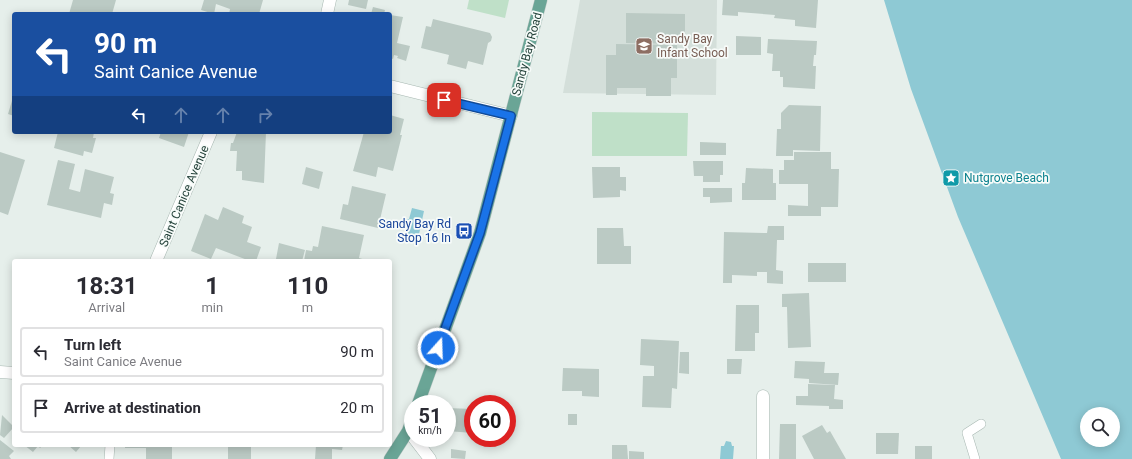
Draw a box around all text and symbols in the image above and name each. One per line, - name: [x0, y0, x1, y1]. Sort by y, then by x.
- street label: Sandy Bay Road: [509, 11, 545, 97]
- text: 90 m: [94, 27, 157, 60]
- icon: left: [28, 28, 80, 80]
- place label: Sandy Bay Infant School: [657, 32, 728, 60]
- school or university icon: Sandy Bay Infant School: [634, 36, 654, 56]
- text: Saint Canice Avenue: [94, 61, 257, 82]
- pin: [427, 83, 461, 117]
- icon: arrive: [433, 89, 455, 111]
- icon: left: [128, 104, 150, 126]
- icon: ahead: [170, 104, 192, 126]
- icon: ahead: [212, 104, 234, 126]
- icon: right: [254, 104, 276, 126]
- street label: Saint Canice Avenue: [156, 143, 212, 249]
- place icon: Nutgrove Beach: [941, 168, 961, 188]
- place label: Nutgrove Beach: [964, 171, 1049, 185]
- place label: Sandy Bay Rd Stop 16 In: [379, 217, 451, 245]
- bus stop icon: Sandy Bay Rd Stop 16 In: [454, 221, 474, 241]
- text: 18:31: [76, 272, 138, 300]
- text: 1: [205, 272, 219, 300]
- text: 110: [287, 272, 328, 300]
- text: Arrival: [88, 300, 125, 315]
- text: min: [201, 300, 223, 315]
- text: m: [302, 300, 313, 315]
- position arrow: [417, 327, 459, 369]
- text: Turn left: [64, 336, 121, 354]
- icon: left: [30, 341, 52, 363]
- text: 90 m: [340, 343, 374, 361]
- text: Saint Canice Avenue: [64, 354, 182, 369]
- speed limit sign: 60: [464, 395, 516, 447]
- icon: arrive: [30, 397, 52, 419]
- text: Arrive at destination: [64, 399, 201, 417]
- text: 20 m: [340, 399, 374, 417]
- text: 51: [419, 404, 441, 428]
- map controls: [1080, 407, 1120, 447]
- button: search: [1080, 407, 1120, 447]
- text: km/h: [418, 425, 442, 436]

